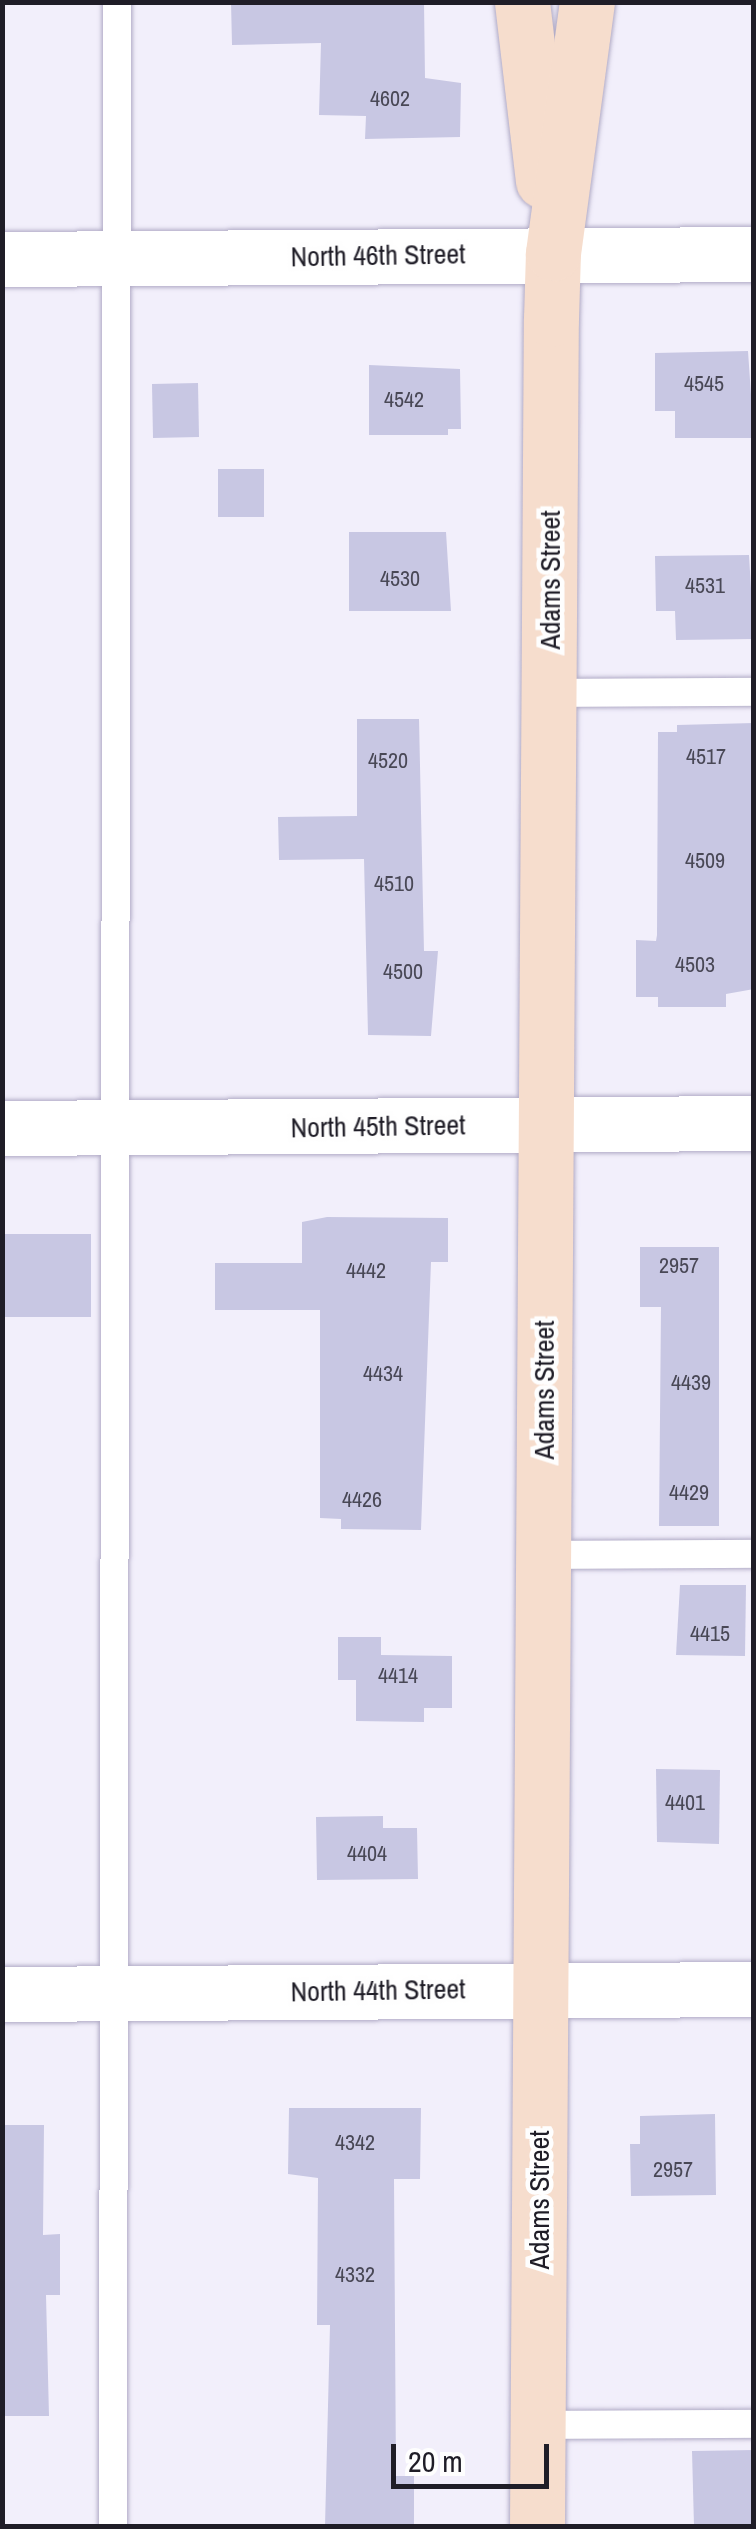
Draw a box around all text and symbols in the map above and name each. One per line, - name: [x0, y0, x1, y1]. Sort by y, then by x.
- house number: 4602: [370, 86, 410, 112]
- street label: North 46th Street: [290, 237, 466, 273]
- house number: 4545: [684, 371, 724, 397]
- house number: 4542: [384, 387, 424, 413]
- street label: Adams Street: [533, 510, 567, 650]
- house number: 4530: [380, 566, 420, 592]
- house number: 4531: [685, 573, 725, 599]
- house number: 4517: [686, 744, 726, 770]
- house number: 4520: [368, 748, 408, 774]
- house number: 4509: [685, 848, 725, 874]
- house number: 4510: [374, 871, 414, 897]
- house number: 4503: [675, 952, 715, 978]
- house number: 4500: [383, 959, 423, 985]
- street label: North 45th Street: [290, 1108, 466, 1144]
- house number: 2957: [659, 1253, 699, 1279]
- house number: 4442: [346, 1258, 386, 1284]
- street label: Adams Street: [527, 1320, 561, 1460]
- house number: 4434: [363, 1361, 403, 1387]
- house number: 4439: [671, 1370, 711, 1396]
- house number: 4429: [669, 1480, 709, 1506]
- house number: 4426: [342, 1487, 382, 1513]
- house number: 4415: [690, 1621, 730, 1647]
- house number: 4414: [378, 1663, 418, 1689]
- house number: 4401: [665, 1790, 705, 1816]
- house number: 4404: [347, 1841, 387, 1867]
- street label: North 44th Street: [290, 1972, 466, 2008]
- house number: 4342: [335, 2130, 375, 2156]
- street label: Adams Street: [522, 2130, 556, 2270]
- house number: 2957: [653, 2157, 693, 2183]
- house number: 4332: [335, 2262, 375, 2288]
- scale bar: [396, 2424, 554, 2486]
- text: 20 m: [408, 2441, 463, 2481]

